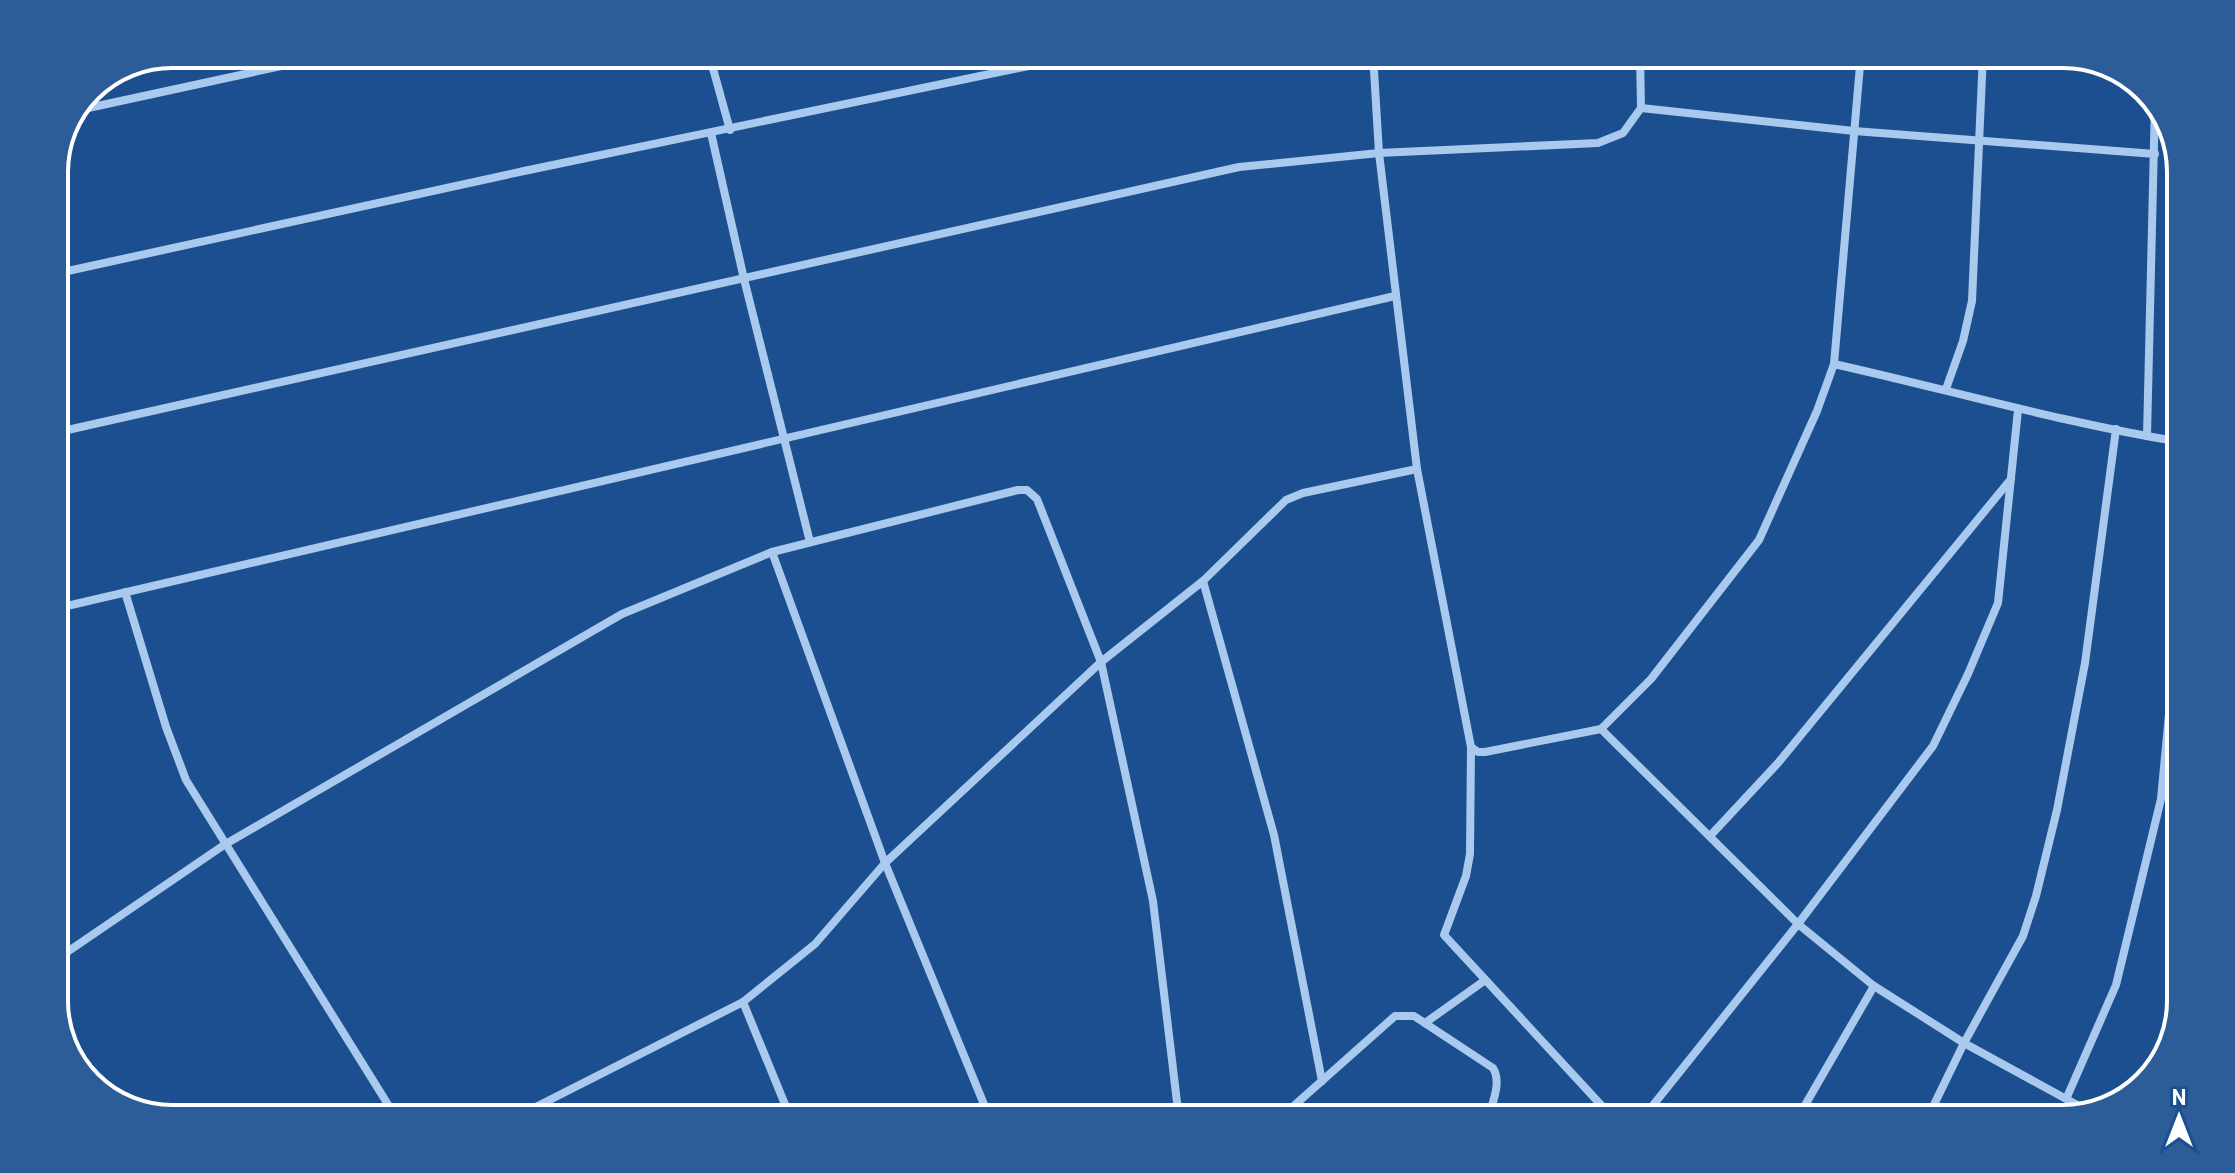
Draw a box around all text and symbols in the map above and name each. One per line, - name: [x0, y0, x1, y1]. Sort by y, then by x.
- north arrow: [2139, 1077, 2219, 1157]
- text: N: [2172, 1083, 2186, 1109]

